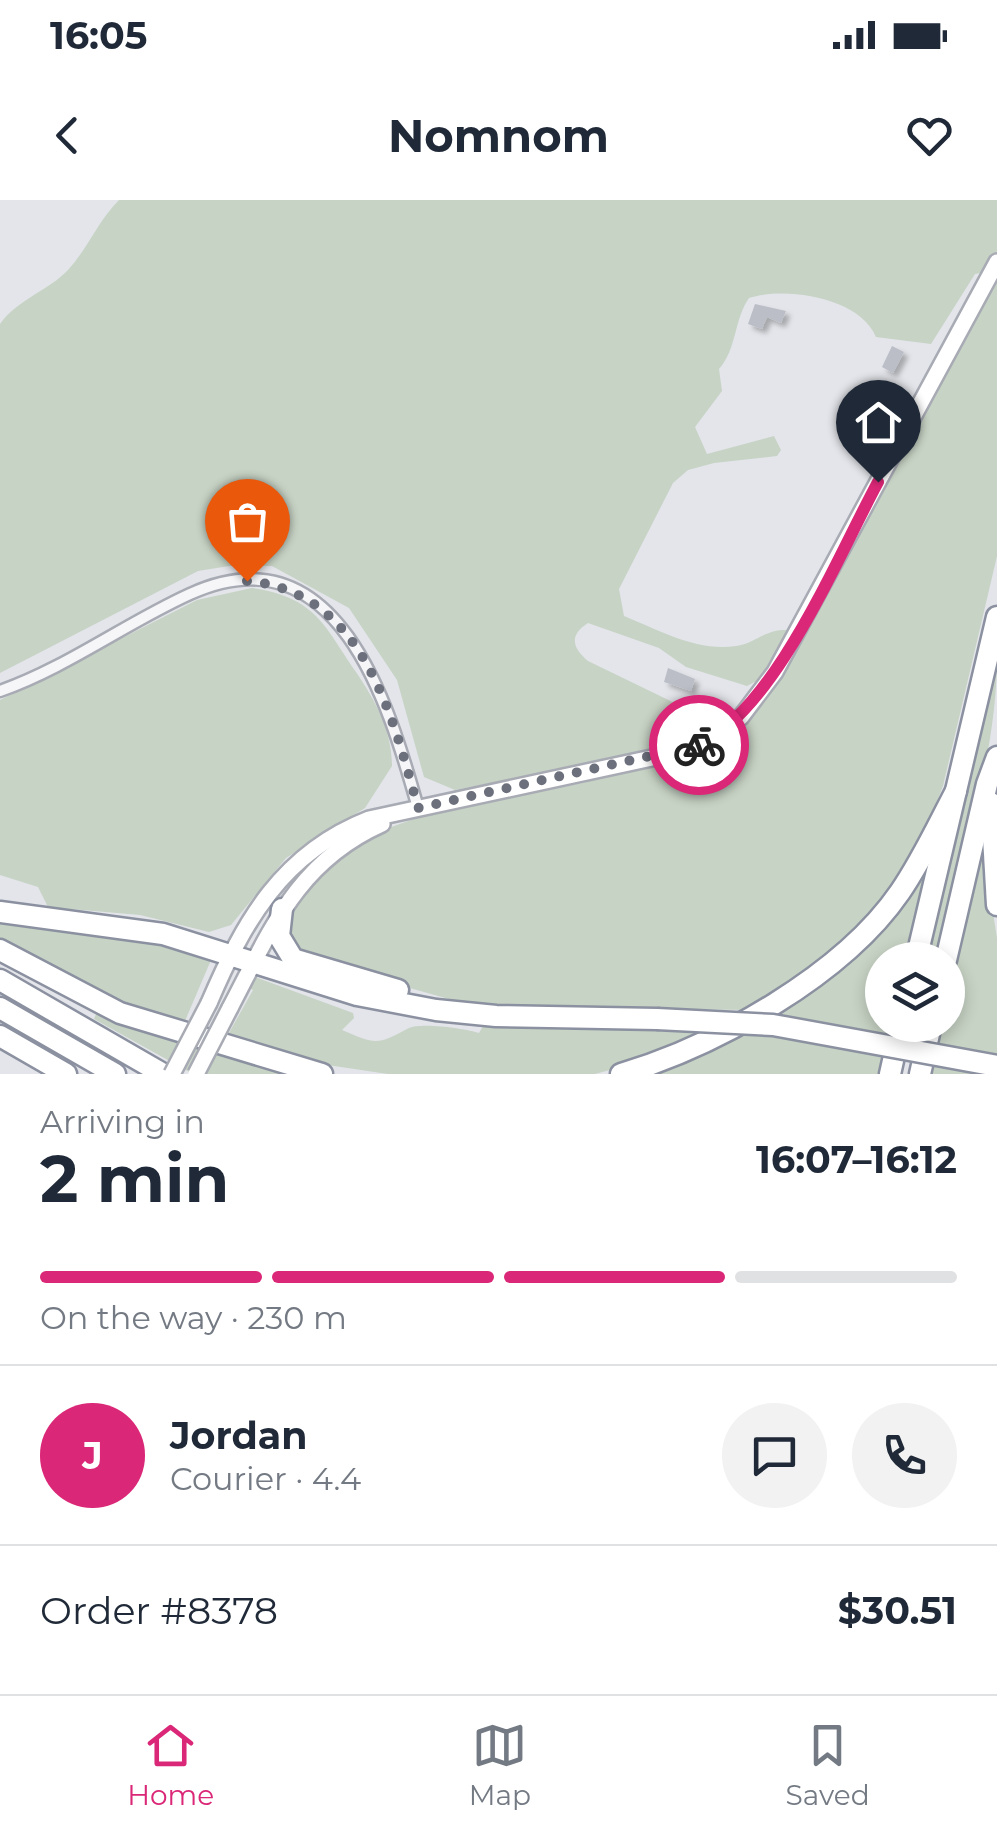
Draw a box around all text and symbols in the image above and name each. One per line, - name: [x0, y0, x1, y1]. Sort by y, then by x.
- text: 16:05: [50, 12, 147, 59]
- icon: back: [40, 108, 95, 163]
- text: Nomnom: [388, 108, 609, 163]
- icon: heart: [902, 108, 957, 163]
- pin: [836, 380, 921, 483]
- icon: home: [851, 395, 906, 450]
- pin: [205, 479, 290, 582]
- icon: bag: [220, 494, 275, 549]
- courier: [649, 695, 749, 795]
- icon: bike: [672, 718, 727, 773]
- map controls: [865, 942, 965, 1042]
- button: layers: [865, 942, 965, 1042]
- text: Arriving in: [40, 1102, 205, 1141]
- text: 16:07–16:12: [756, 1136, 957, 1183]
- text: 2 min: [40, 1139, 229, 1218]
- text: On the way · 230 m: [40, 1298, 347, 1337]
- button: chat: [722, 1403, 827, 1508]
- button: phone: [852, 1403, 957, 1508]
- text: Jordan: [170, 1412, 308, 1459]
- text: J: [82, 1432, 103, 1479]
- text: Courier · 4.4: [170, 1459, 361, 1498]
- text: Order #8378: [40, 1587, 278, 1634]
- text: $30.51: [838, 1587, 957, 1634]
- tab: Home: [127, 1718, 214, 1812]
- tab: Map: [469, 1718, 531, 1812]
- tab: Saved: [786, 1718, 870, 1812]

